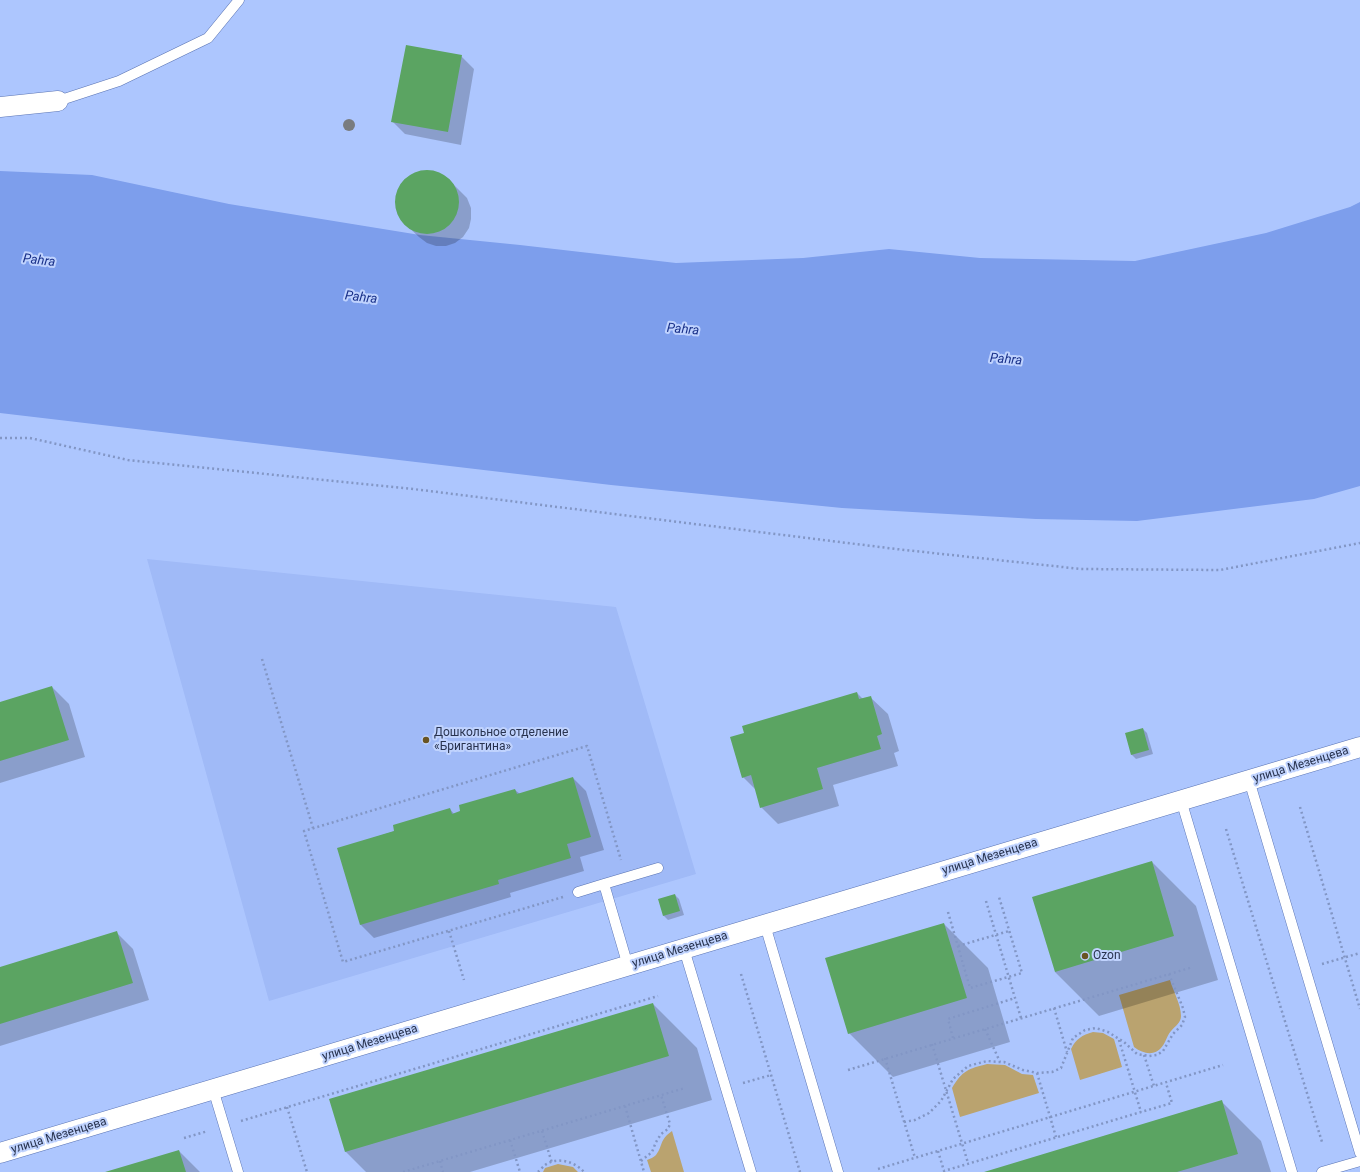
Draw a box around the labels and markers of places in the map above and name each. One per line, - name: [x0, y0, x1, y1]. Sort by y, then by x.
- place label: Дошкольное отделение «Бригантина»: [434, 726, 568, 754]
- marker: Дошкольное отделение «Бригантина»: [421, 735, 431, 745]
- place label: Ozon: [1093, 949, 1121, 963]
- marker: Ozon: [1080, 951, 1090, 961]

